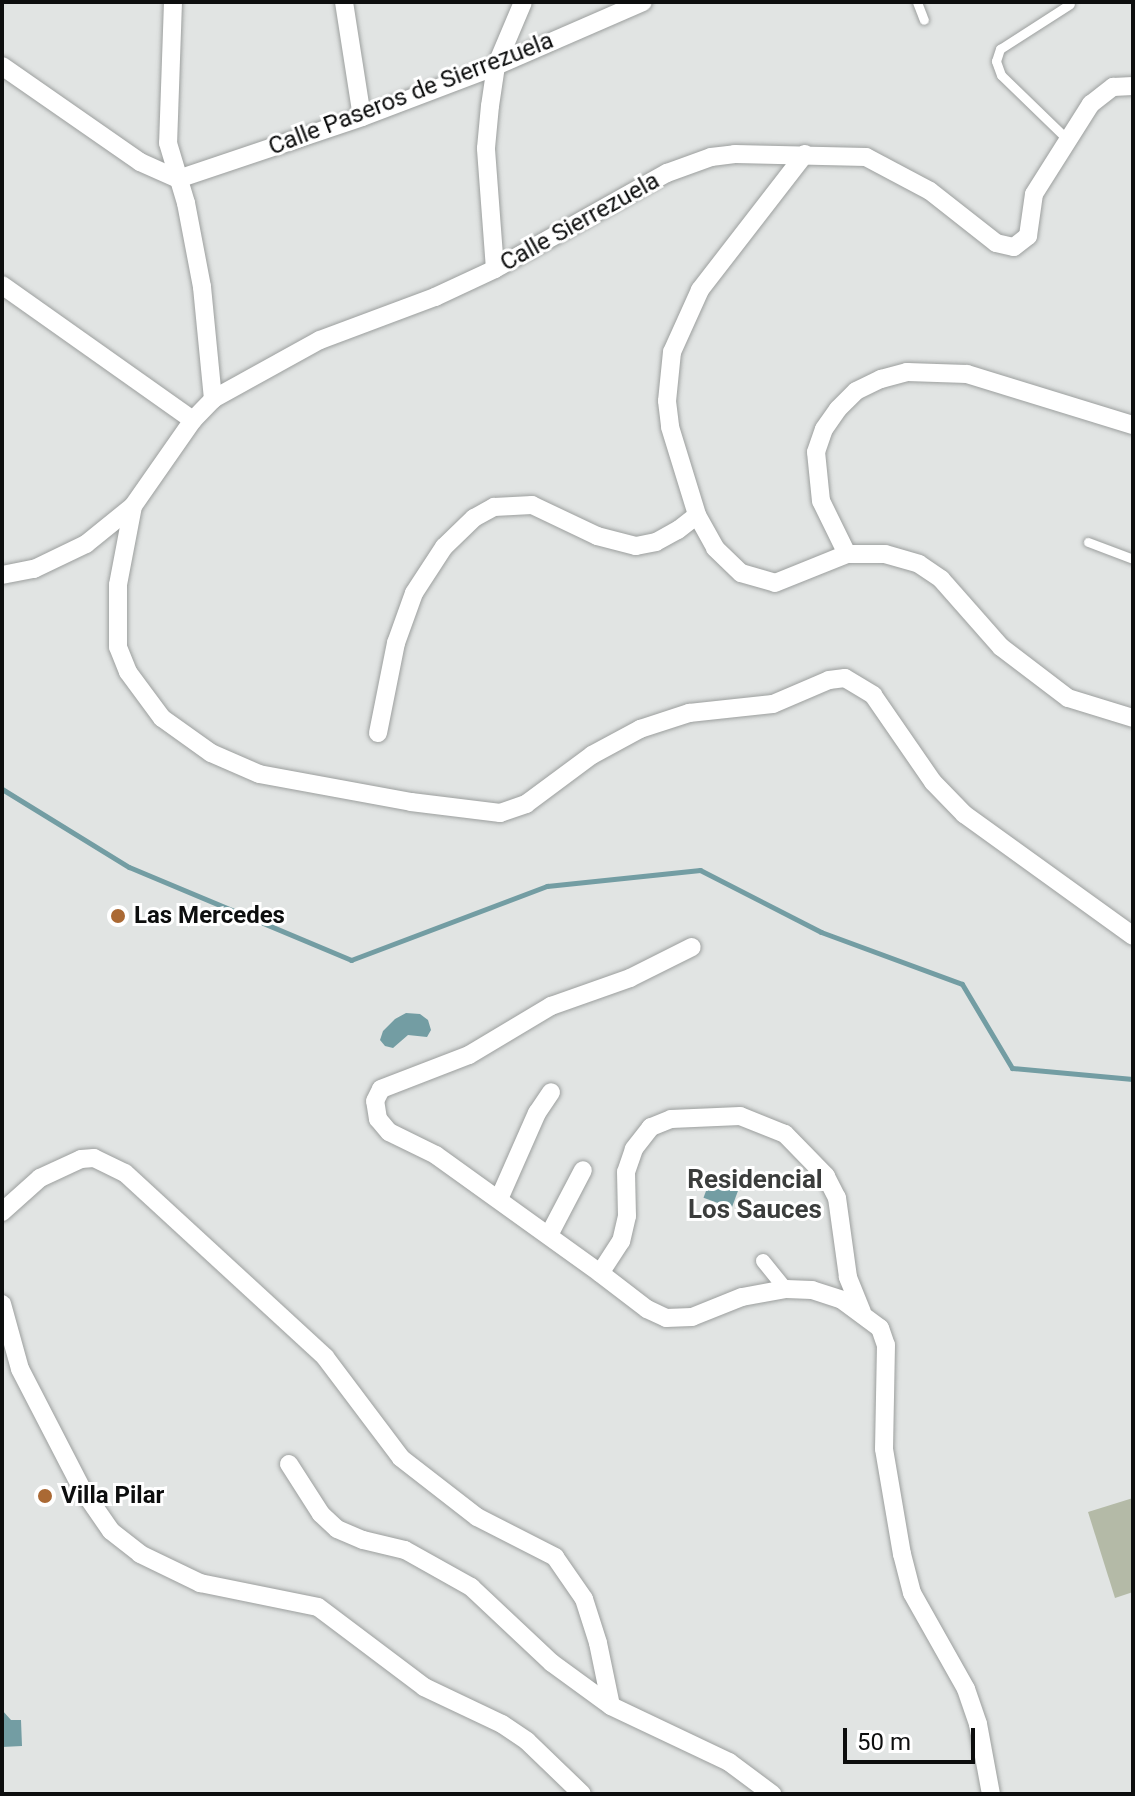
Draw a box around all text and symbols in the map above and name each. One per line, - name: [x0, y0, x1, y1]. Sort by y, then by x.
- street label: Calle Paseros de Sierrezuela: [265, 26, 557, 162]
- street label: Calle Sierrezuela: [495, 166, 665, 278]
- place label: Las Mercedes: [134, 902, 285, 930]
- marker: Las Mercedes: [109, 907, 127, 925]
- district label: Residencial Los Sauces: [687, 1164, 823, 1226]
- place label: Villa Pilar: [61, 1482, 164, 1510]
- marker: Villa Pilar: [36, 1487, 54, 1505]
- scale bar: [847, 1712, 979, 1762]
- text: 50 m: [857, 1728, 911, 1756]

